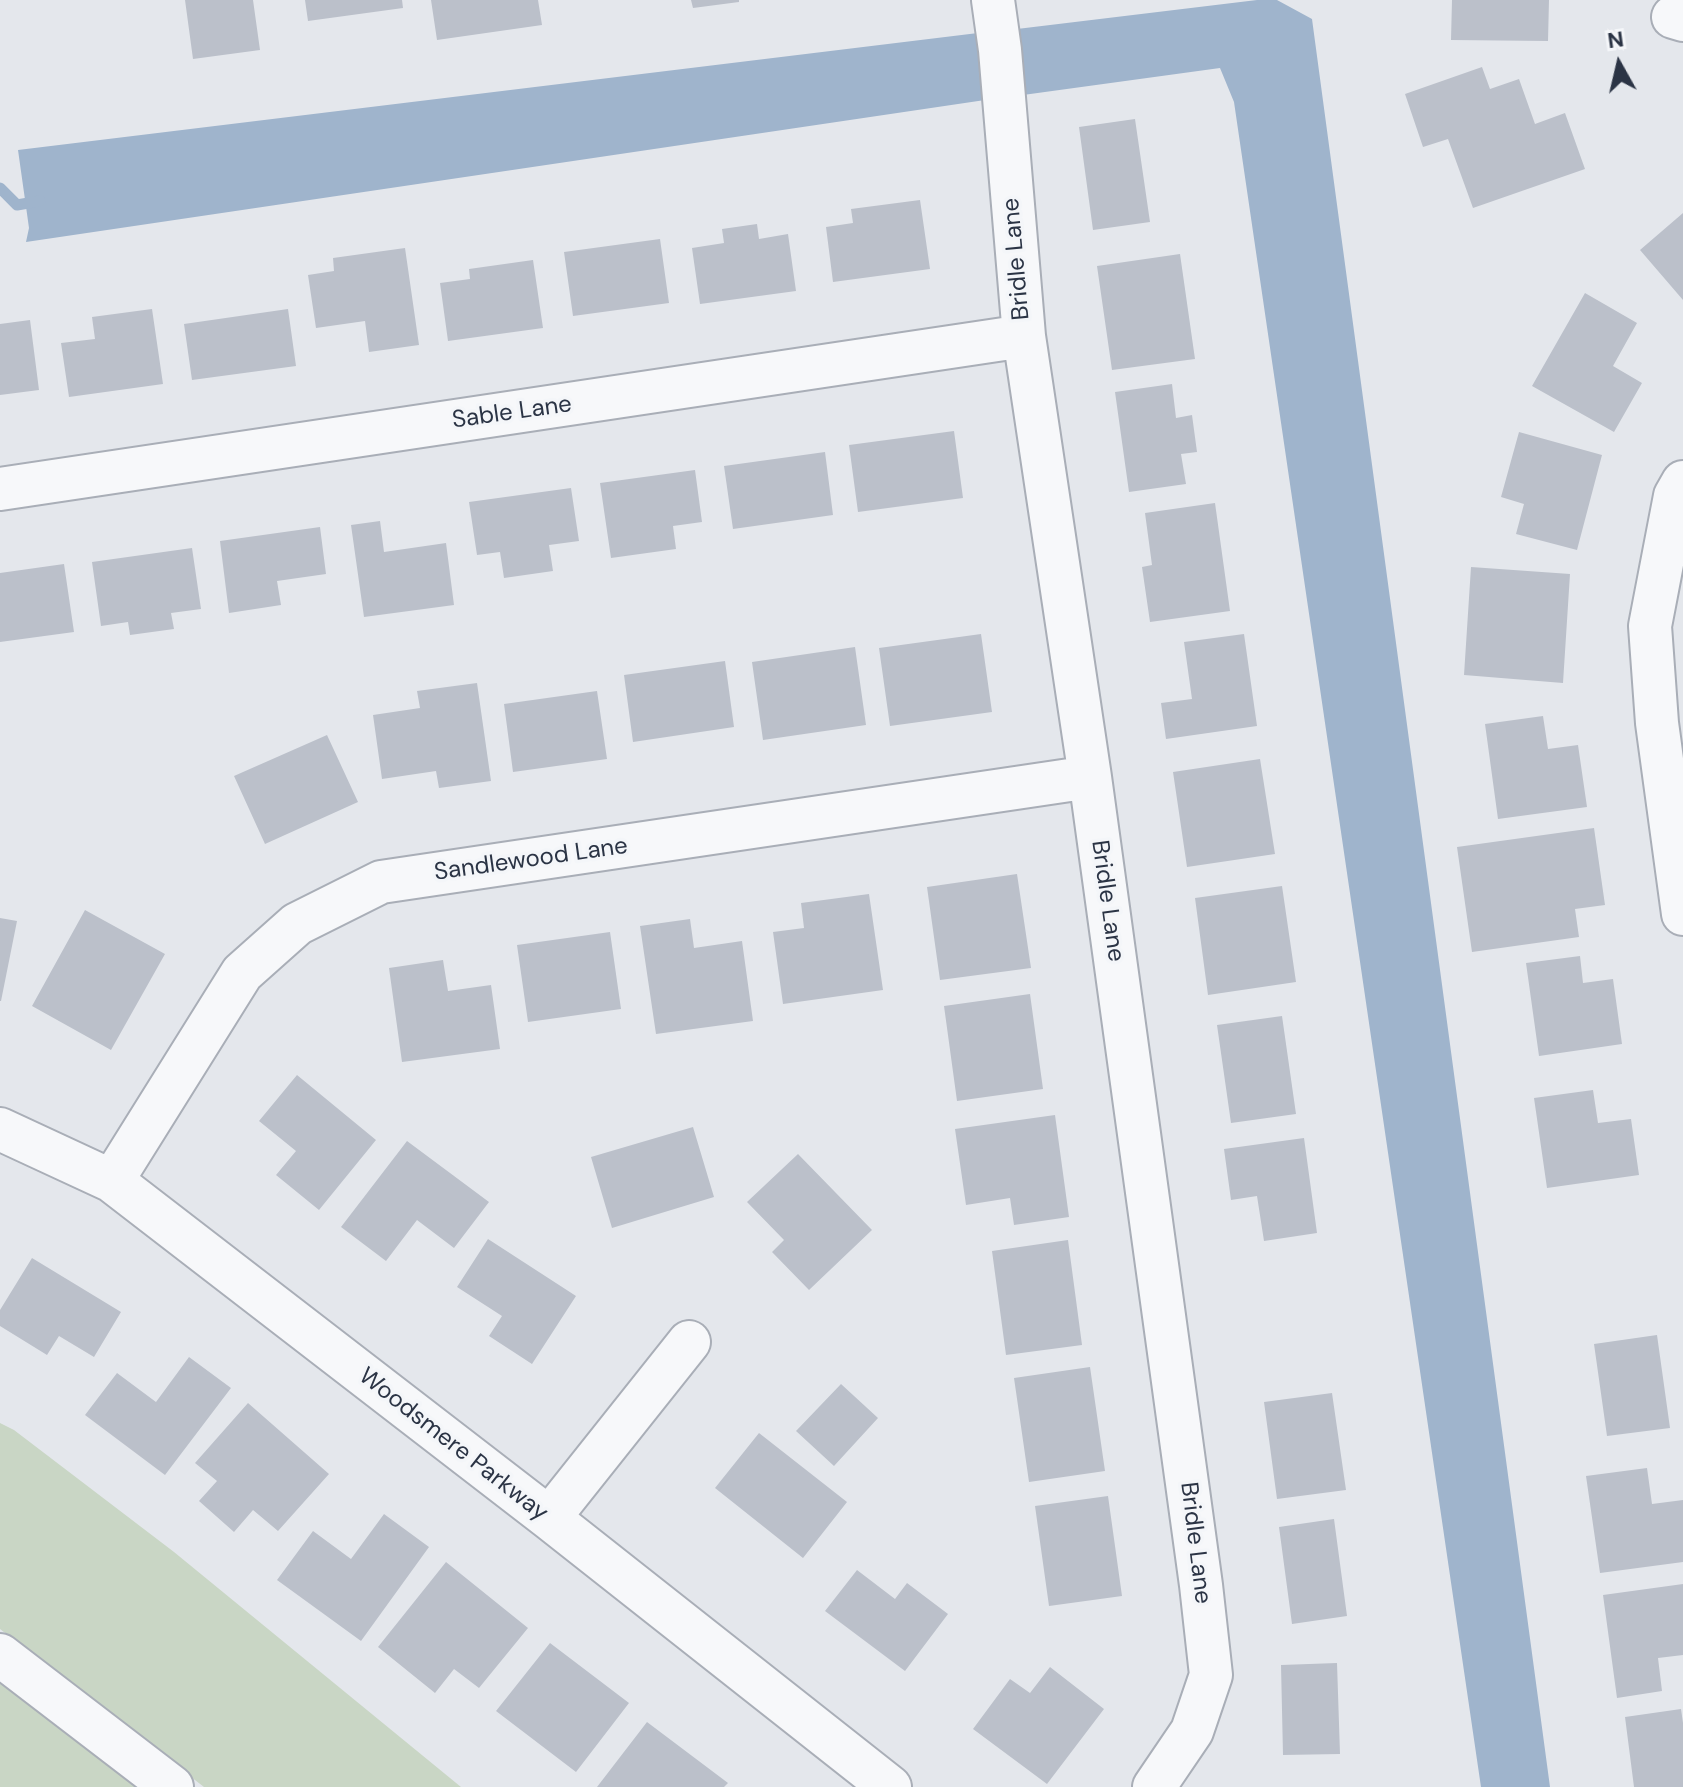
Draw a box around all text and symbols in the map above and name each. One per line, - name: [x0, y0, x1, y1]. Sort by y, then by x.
- north arrow: [1579, 24, 1659, 104]
- text: N: [1606, 24, 1626, 55]
- street label: Bridle Lane: [997, 197, 1037, 321]
- street label: Sable Lane: [450, 390, 574, 436]
- street label: Sandlewood Lane: [432, 832, 630, 888]
- street label: Bridle Lane: [1084, 838, 1130, 964]
- street label: Woodsmere Parkway: [353, 1362, 553, 1528]
- street label: Bridle Lane: [1173, 1480, 1217, 1606]

